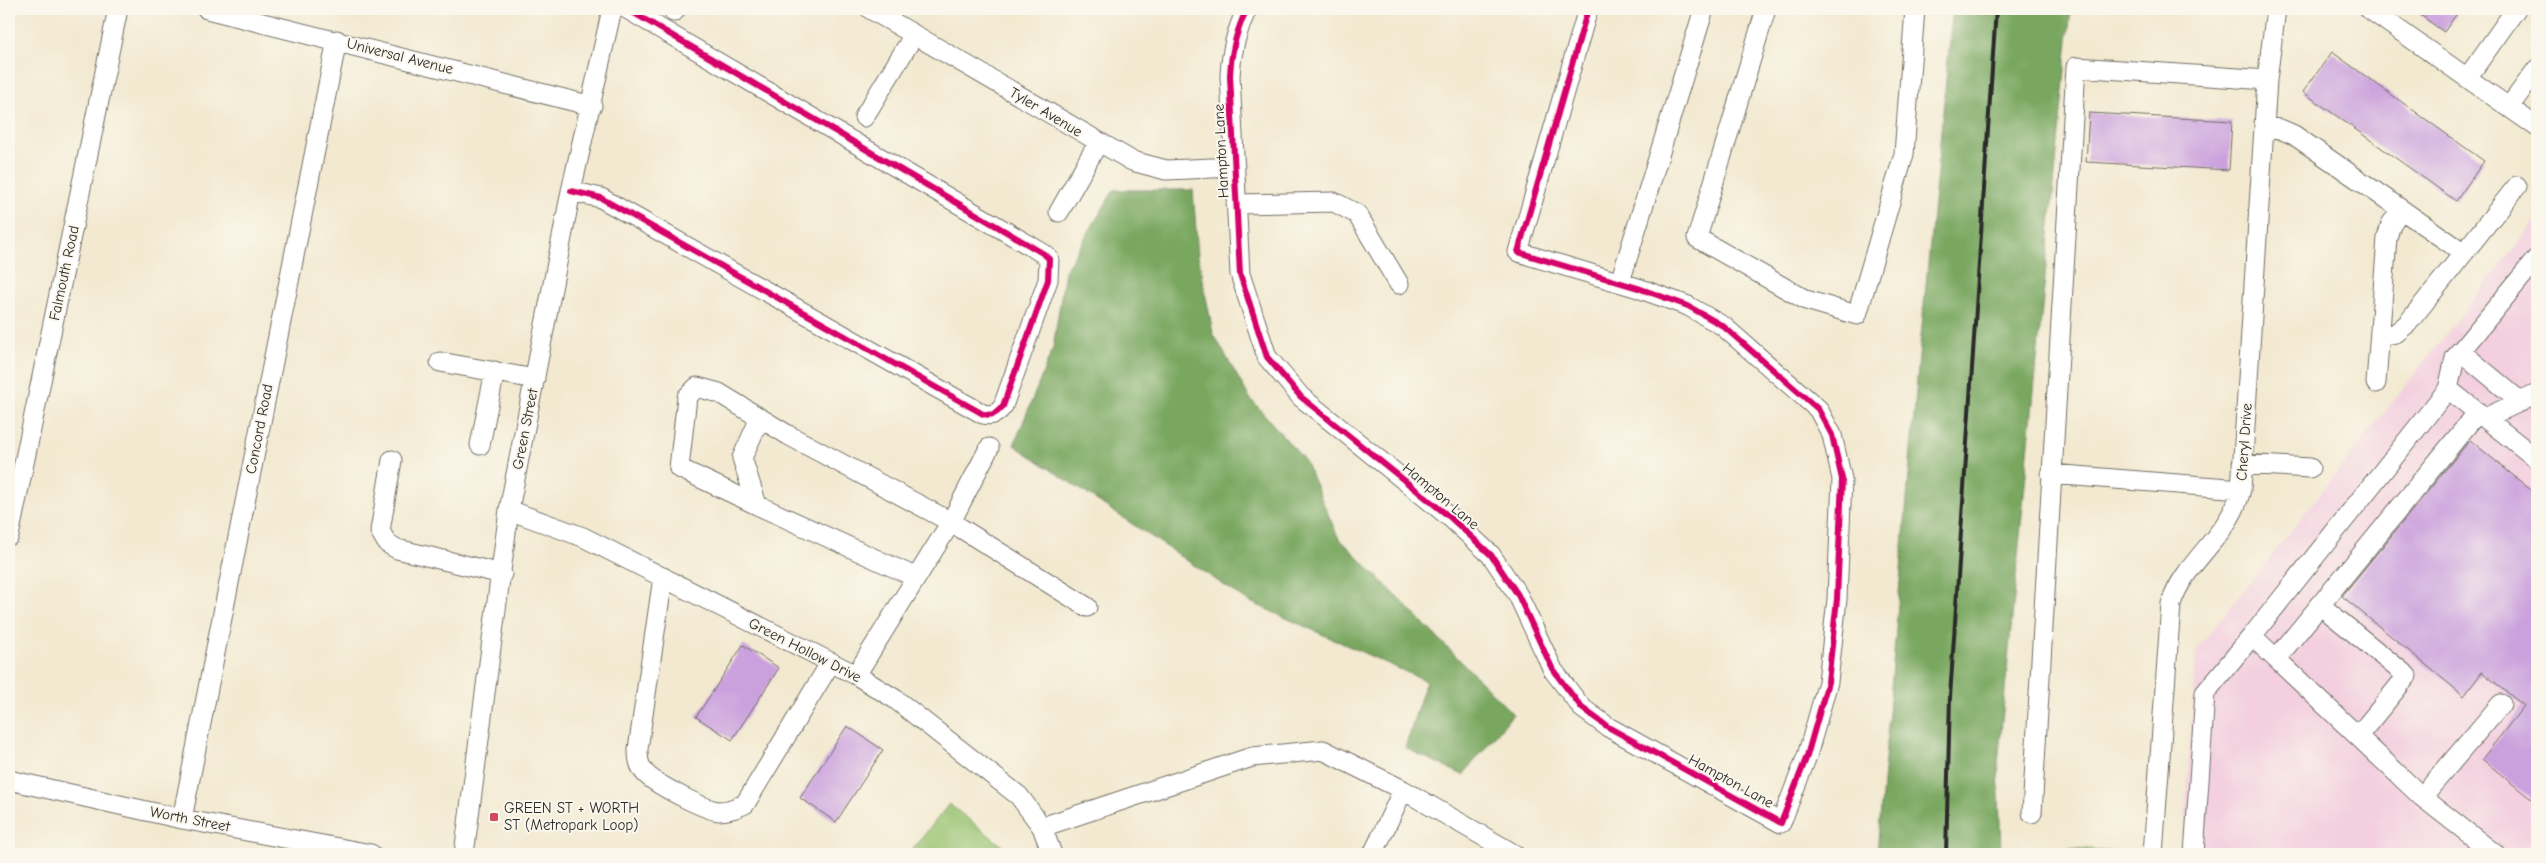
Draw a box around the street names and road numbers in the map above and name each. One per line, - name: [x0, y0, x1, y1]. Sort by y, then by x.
- street label: Universal Avenue: [345, 34, 456, 78]
- street label: Tyler Avenue: [1006, 83, 1086, 141]
- street label: Hampton Lane: [1210, 103, 1232, 199]
- street label: Falmouth Road: [45, 224, 83, 322]
- street label: Concord Road: [241, 382, 277, 476]
- street label: Green Street: [508, 386, 542, 471]
- street label: Cheryl Drive: [2232, 402, 2256, 482]
- street label: Hampton Lane: [1399, 459, 1483, 534]
- street label: Green Hollow Drive: [746, 614, 865, 686]
- street label: Hampton Lane: [1685, 750, 1777, 812]
- street label: Worth Street: [148, 802, 232, 836]

